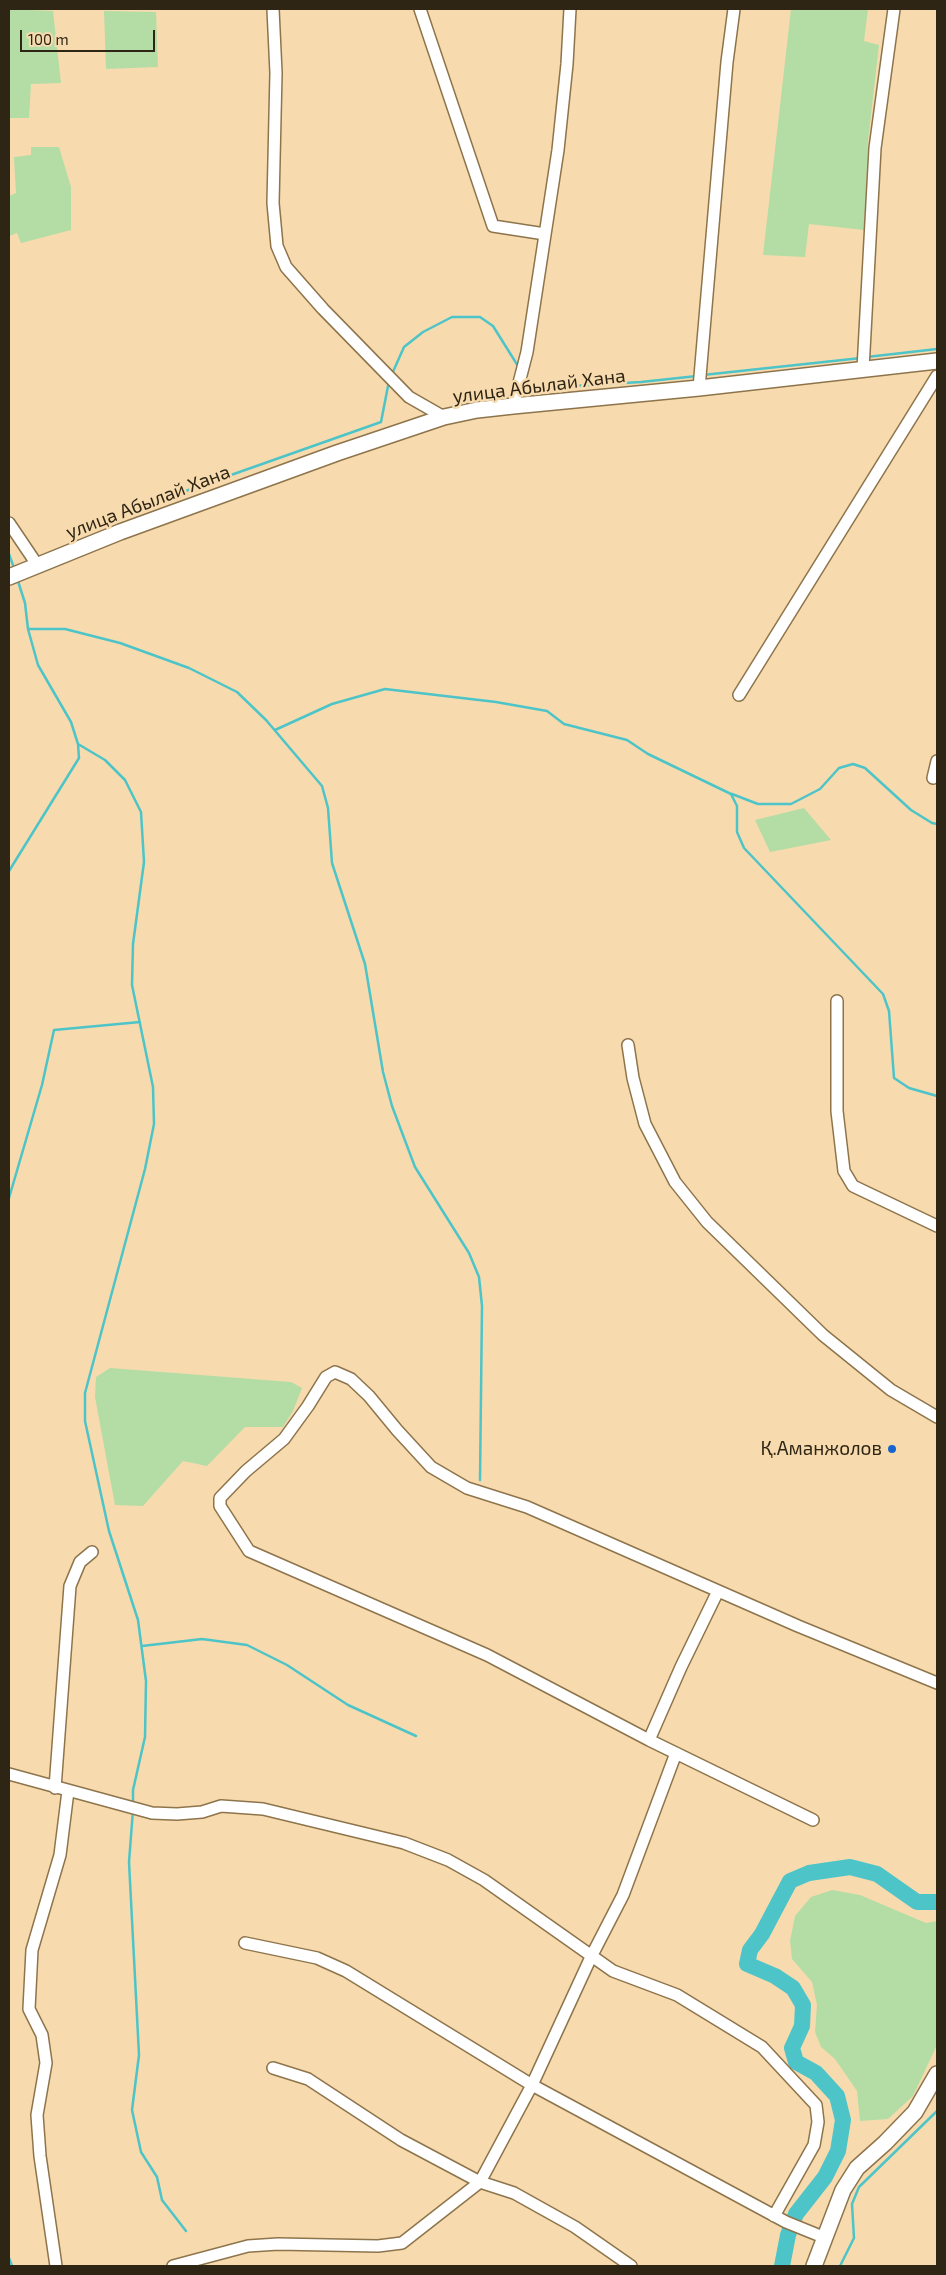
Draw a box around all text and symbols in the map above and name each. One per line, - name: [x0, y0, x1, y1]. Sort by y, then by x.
- scale bar: [22, 20, 158, 52]
- text: 100 m: [28, 30, 69, 48]
- street label: улица Абылай Хана: [451, 364, 627, 408]
- street label: улица Абылай Хана: [63, 460, 233, 544]
- place label: Қ.Аманжолов: [760, 1438, 882, 1460]
- marker: Қ.Аманжолов: [886, 1443, 898, 1455]

